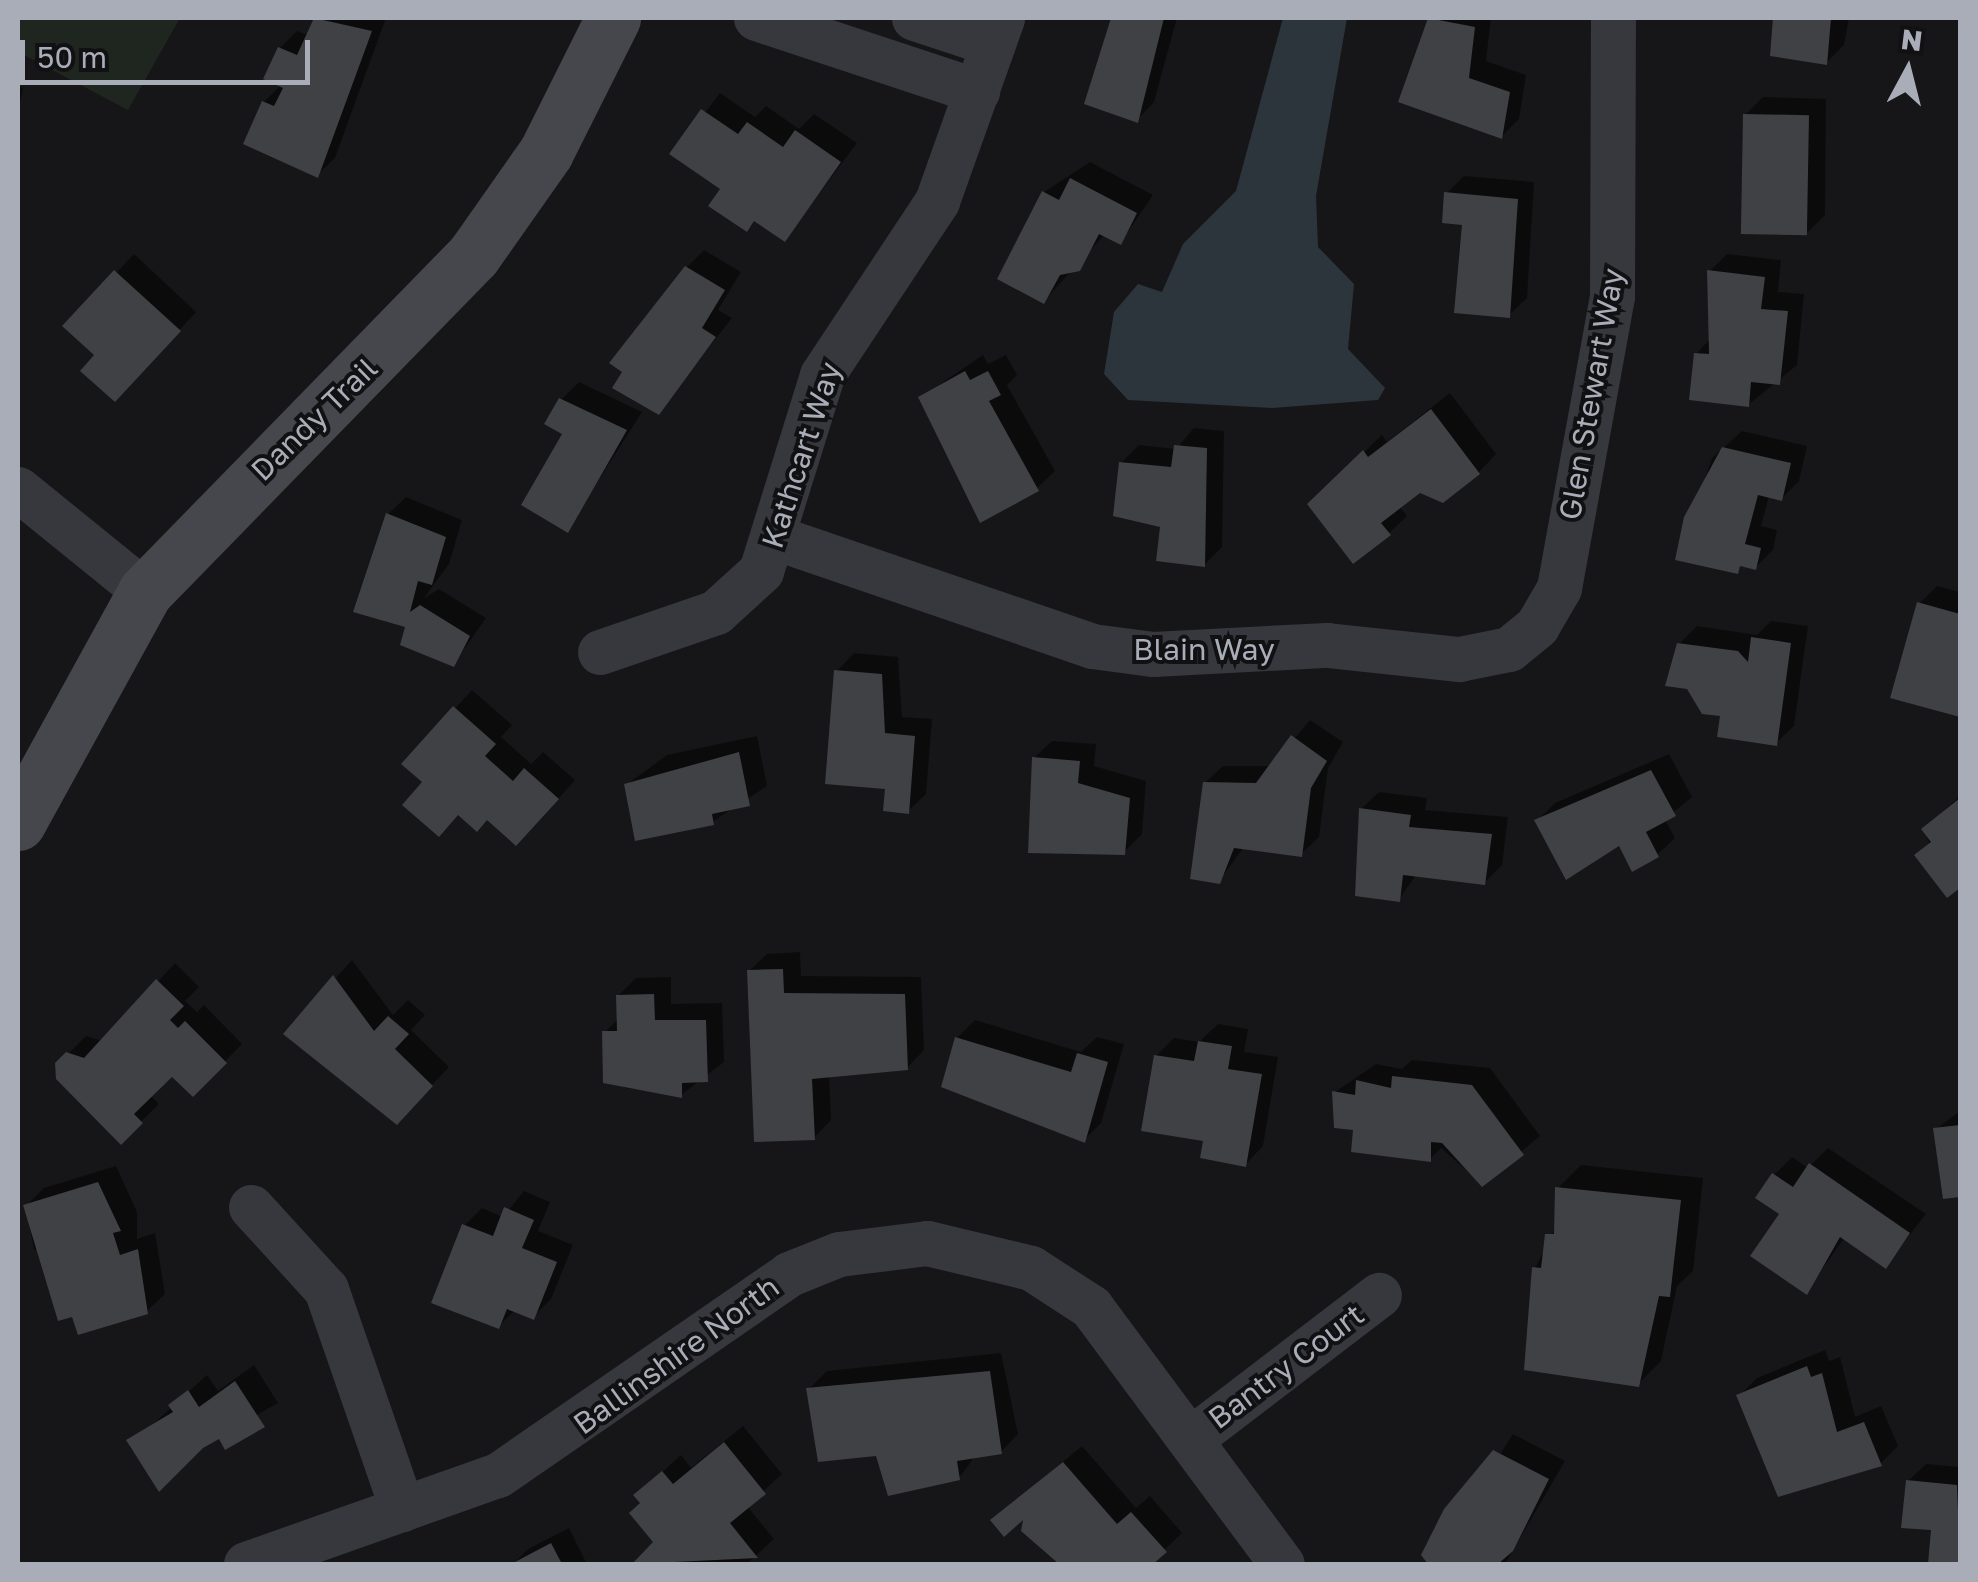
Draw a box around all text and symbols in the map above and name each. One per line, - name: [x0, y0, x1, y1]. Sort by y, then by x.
- scale bar: [25, 20, 315, 82]
- north arrow: [1858, 20, 1958, 120]
- text: N: [1899, 22, 1924, 57]
- text: 50 m: [37, 39, 107, 75]
- street label: Glen Stewart Way: [1551, 265, 1631, 523]
- street label: Dandy Trail: [244, 350, 384, 488]
- street label: Kathcart Way: [754, 357, 848, 553]
- street label: Blain Way: [1133, 631, 1275, 667]
- street label: Ballinshire North: [566, 1268, 786, 1442]
- street label: Bantry Court: [1201, 1296, 1371, 1436]

